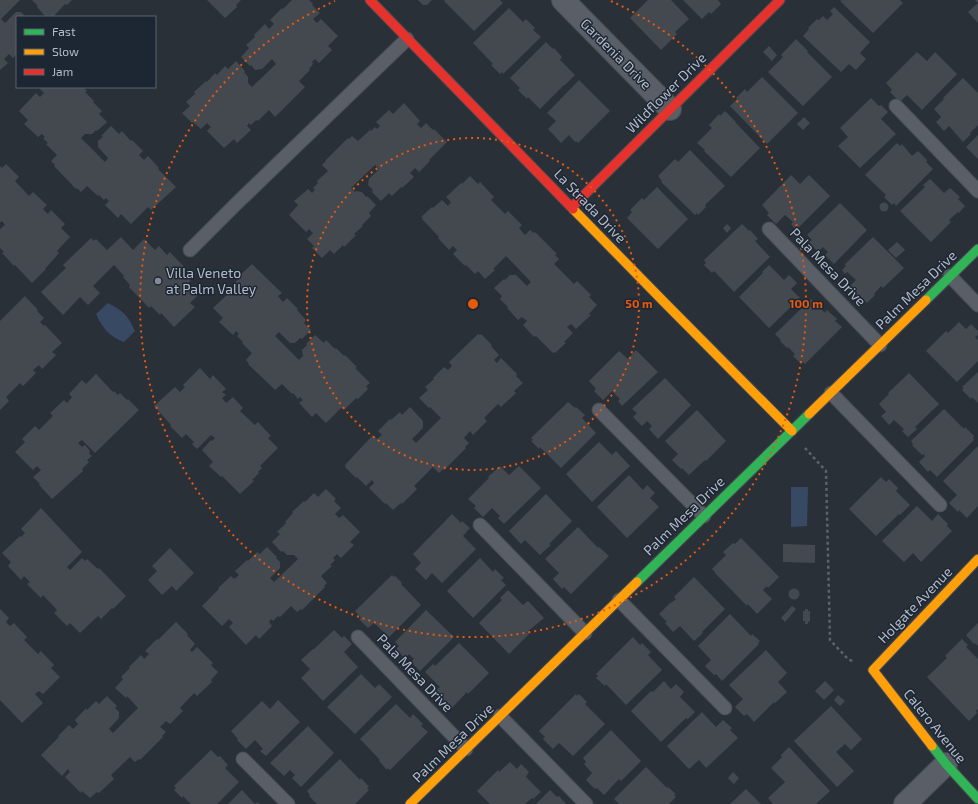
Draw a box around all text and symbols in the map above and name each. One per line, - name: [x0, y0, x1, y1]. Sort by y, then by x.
- street label: Gardenia Drive: [577, 15, 655, 93]
- legend: [16, 16, 156, 88]
- text: Fast: [52, 24, 76, 38]
- text: Slow: [52, 44, 79, 58]
- street label: Wildflower Drive: [622, 49, 709, 136]
- text: Jam: [52, 64, 73, 78]
- street label: La Strada Drive: [551, 165, 630, 246]
- street label: Pala Mesa Drive: [787, 224, 870, 309]
- street label: Palm Mesa Drive: [871, 247, 960, 333]
- place label: Villa Veneto at Palm Valley: [166, 264, 257, 297]
- marker: Villa Veneto at Palm Valley: [153, 276, 163, 286]
- text: 50 m: [625, 296, 653, 310]
- text: 100 m: [789, 296, 823, 310]
- centre of rings: [466, 297, 480, 311]
- street label: Palm Mesa Drive: [639, 473, 728, 559]
- street label: Holgate Avenue: [874, 563, 955, 646]
- street label: Pala Mesa Drive: [374, 630, 457, 715]
- street label: Calero Avenue: [900, 685, 970, 766]
- street label: Palm Mesa Drive: [408, 700, 497, 786]

